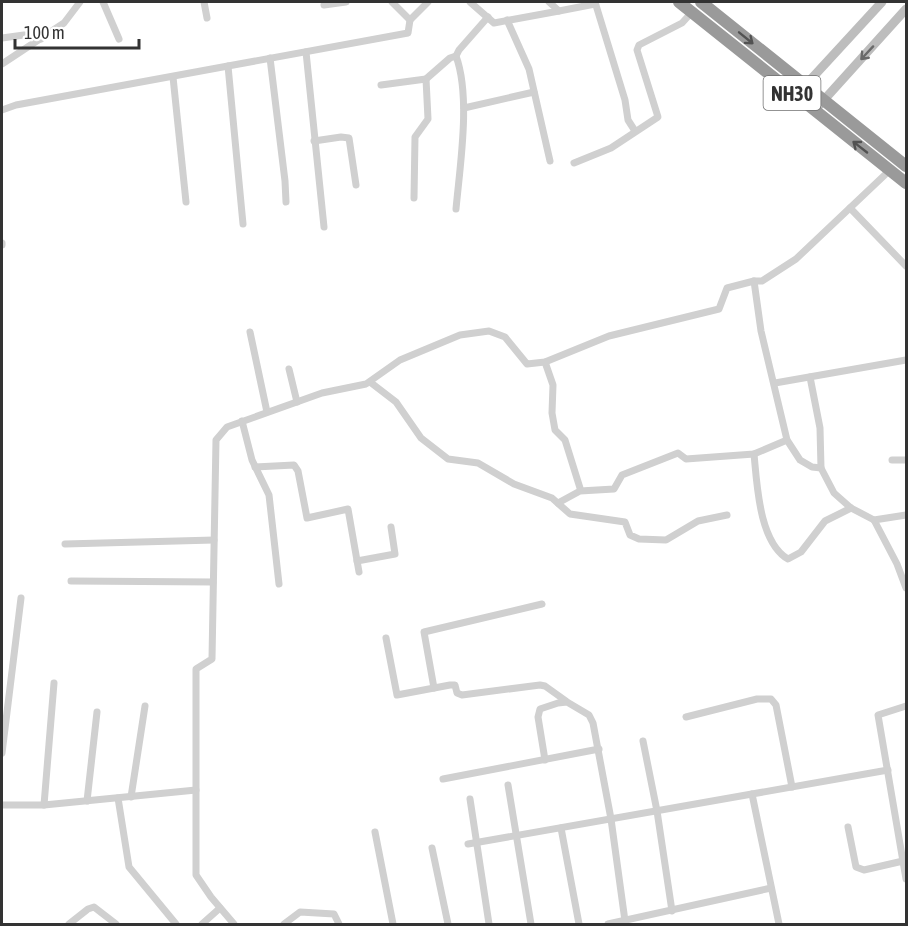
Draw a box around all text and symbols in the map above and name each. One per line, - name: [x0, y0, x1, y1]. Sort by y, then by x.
- scale bar: [15, 12, 140, 50]
- text: 100 m: [24, 22, 65, 43]
- one-way arrow: [738, 32, 754, 45]
- one-way arrow: [860, 45, 874, 60]
- road number: NH30: [764, 76, 820, 110]
- one-way arrow: [853, 140, 869, 153]

